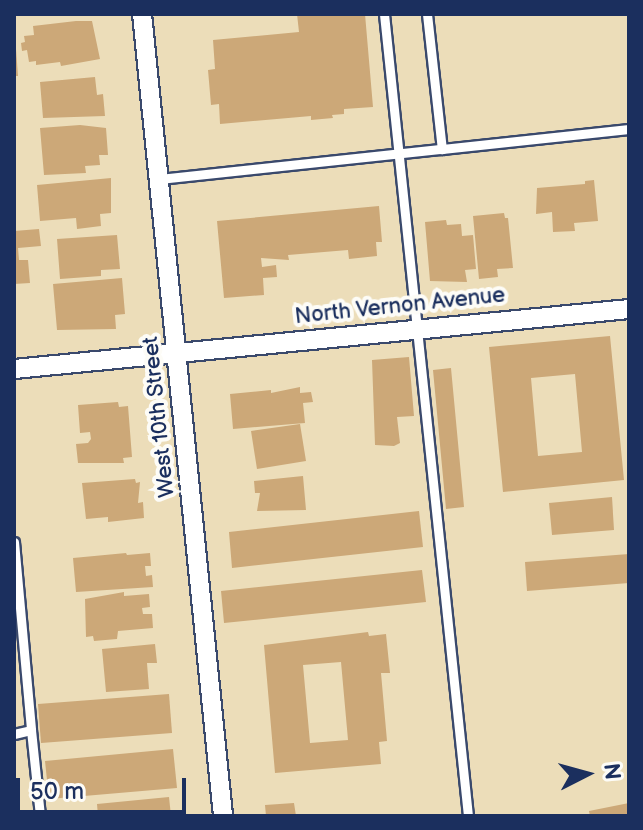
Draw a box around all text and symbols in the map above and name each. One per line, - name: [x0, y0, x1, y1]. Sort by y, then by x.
- street label: North Vernon Avenue: [293, 282, 507, 330]
- street label: West 10th Street: [137, 335, 181, 499]
- north arrow: [547, 734, 627, 814]
- scale bar: [20, 762, 190, 812]
- text: N: [597, 762, 626, 781]
- text: 50 m: [30, 777, 84, 806]

